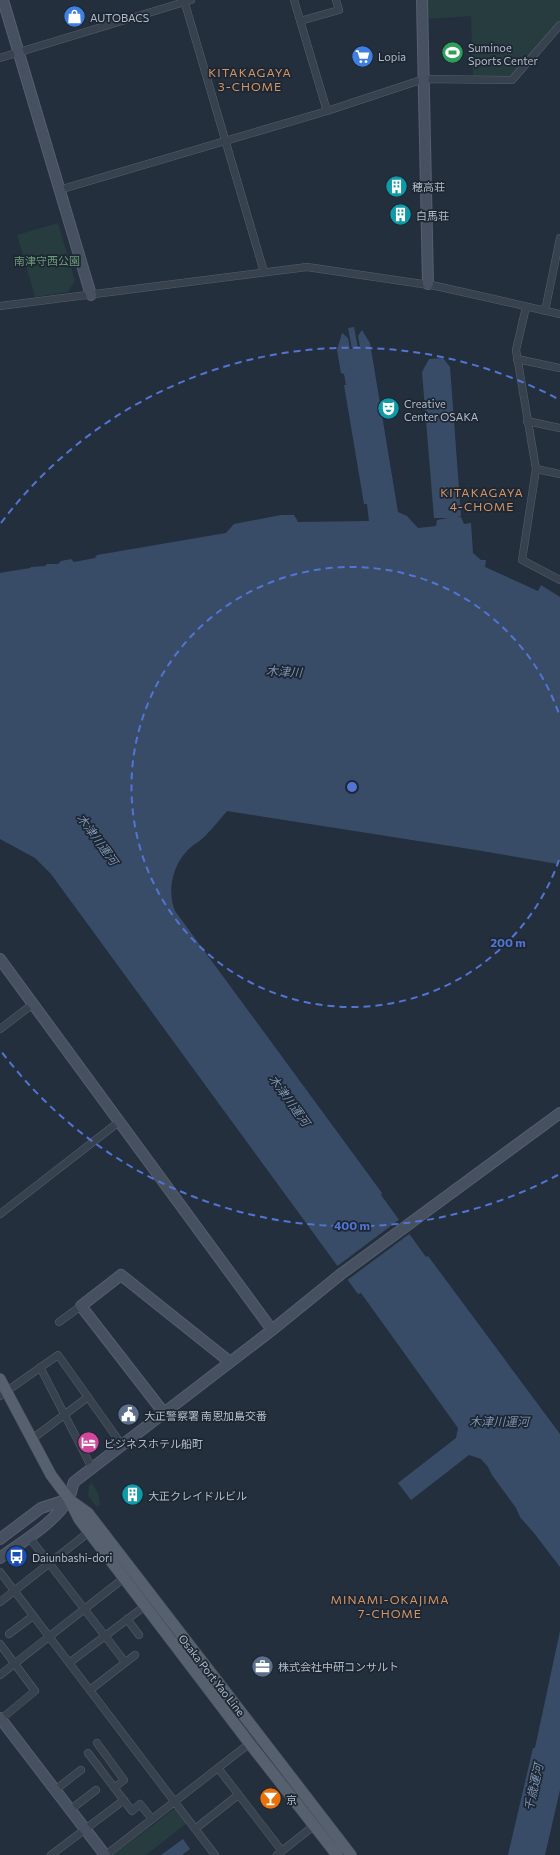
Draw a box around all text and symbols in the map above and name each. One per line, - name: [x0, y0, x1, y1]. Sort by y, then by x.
- shop icon: AUTOBACS: [61, 4, 87, 30]
- place label: AUTOBACS: [90, 11, 149, 24]
- sports icon: Suminoe Sports Center: [439, 40, 465, 66]
- place label: Suminoe Sports Center: [468, 41, 538, 67]
- supermarket icon: Lopia: [350, 43, 376, 69]
- place label: Lopia: [378, 50, 406, 63]
- district label: KITAKAGAYA 3-CHOME: [208, 65, 292, 93]
- building icon: 穂高荘: [384, 173, 410, 199]
- place label: 穂高荘: [412, 180, 445, 193]
- building icon: 白馬荘: [388, 202, 414, 228]
- place label: 白馬荘: [416, 209, 449, 222]
- park label: 南津守西公園: [14, 254, 80, 267]
- theatre icon: Creative Center OSAKA: [375, 396, 401, 422]
- place label: Creative Center OSAKA: [404, 397, 479, 423]
- district label: KITAKAGAYA 4-CHOME: [440, 485, 524, 513]
- water label: 木津川: [266, 663, 304, 679]
- centre of rings: [345, 780, 359, 794]
- water label: 木津川運河: [75, 811, 122, 869]
- text: 200 m: [490, 935, 526, 949]
- water label: 木津川運河: [267, 1072, 314, 1130]
- text: 400 m: [334, 1218, 370, 1232]
- public building icon: 大正警察署 南恩加島交番: [116, 1402, 142, 1428]
- place label: 大正警察署 南恩加島交番: [144, 1409, 267, 1422]
- water label: 木津川運河: [469, 1414, 531, 1428]
- hotel icon: ビジネスホテル船町: [75, 1430, 101, 1456]
- place label: ビジネスホテル船町: [104, 1437, 203, 1450]
- building icon: 大正クレイドルビル: [119, 1482, 145, 1508]
- place label: 大正クレイドルビル: [148, 1489, 247, 1502]
- bus stop icon: Daiunbashi-dori: [3, 1544, 29, 1570]
- place label: Daiunbashi-dori: [32, 1551, 112, 1564]
- district label: MINAMI-OKAJIMA 7-CHOME: [331, 1592, 449, 1620]
- street label: Osaka Port Yao Line: [176, 1632, 248, 1718]
- office icon: 株式会社中研コンサルト: [250, 1653, 276, 1679]
- place label: 株式会社中研コンサルト: [278, 1660, 399, 1673]
- water label: 千歳運河: [521, 1760, 546, 1812]
- bar icon: 京: [258, 1786, 284, 1812]
- place label: 京: [286, 1793, 297, 1806]

